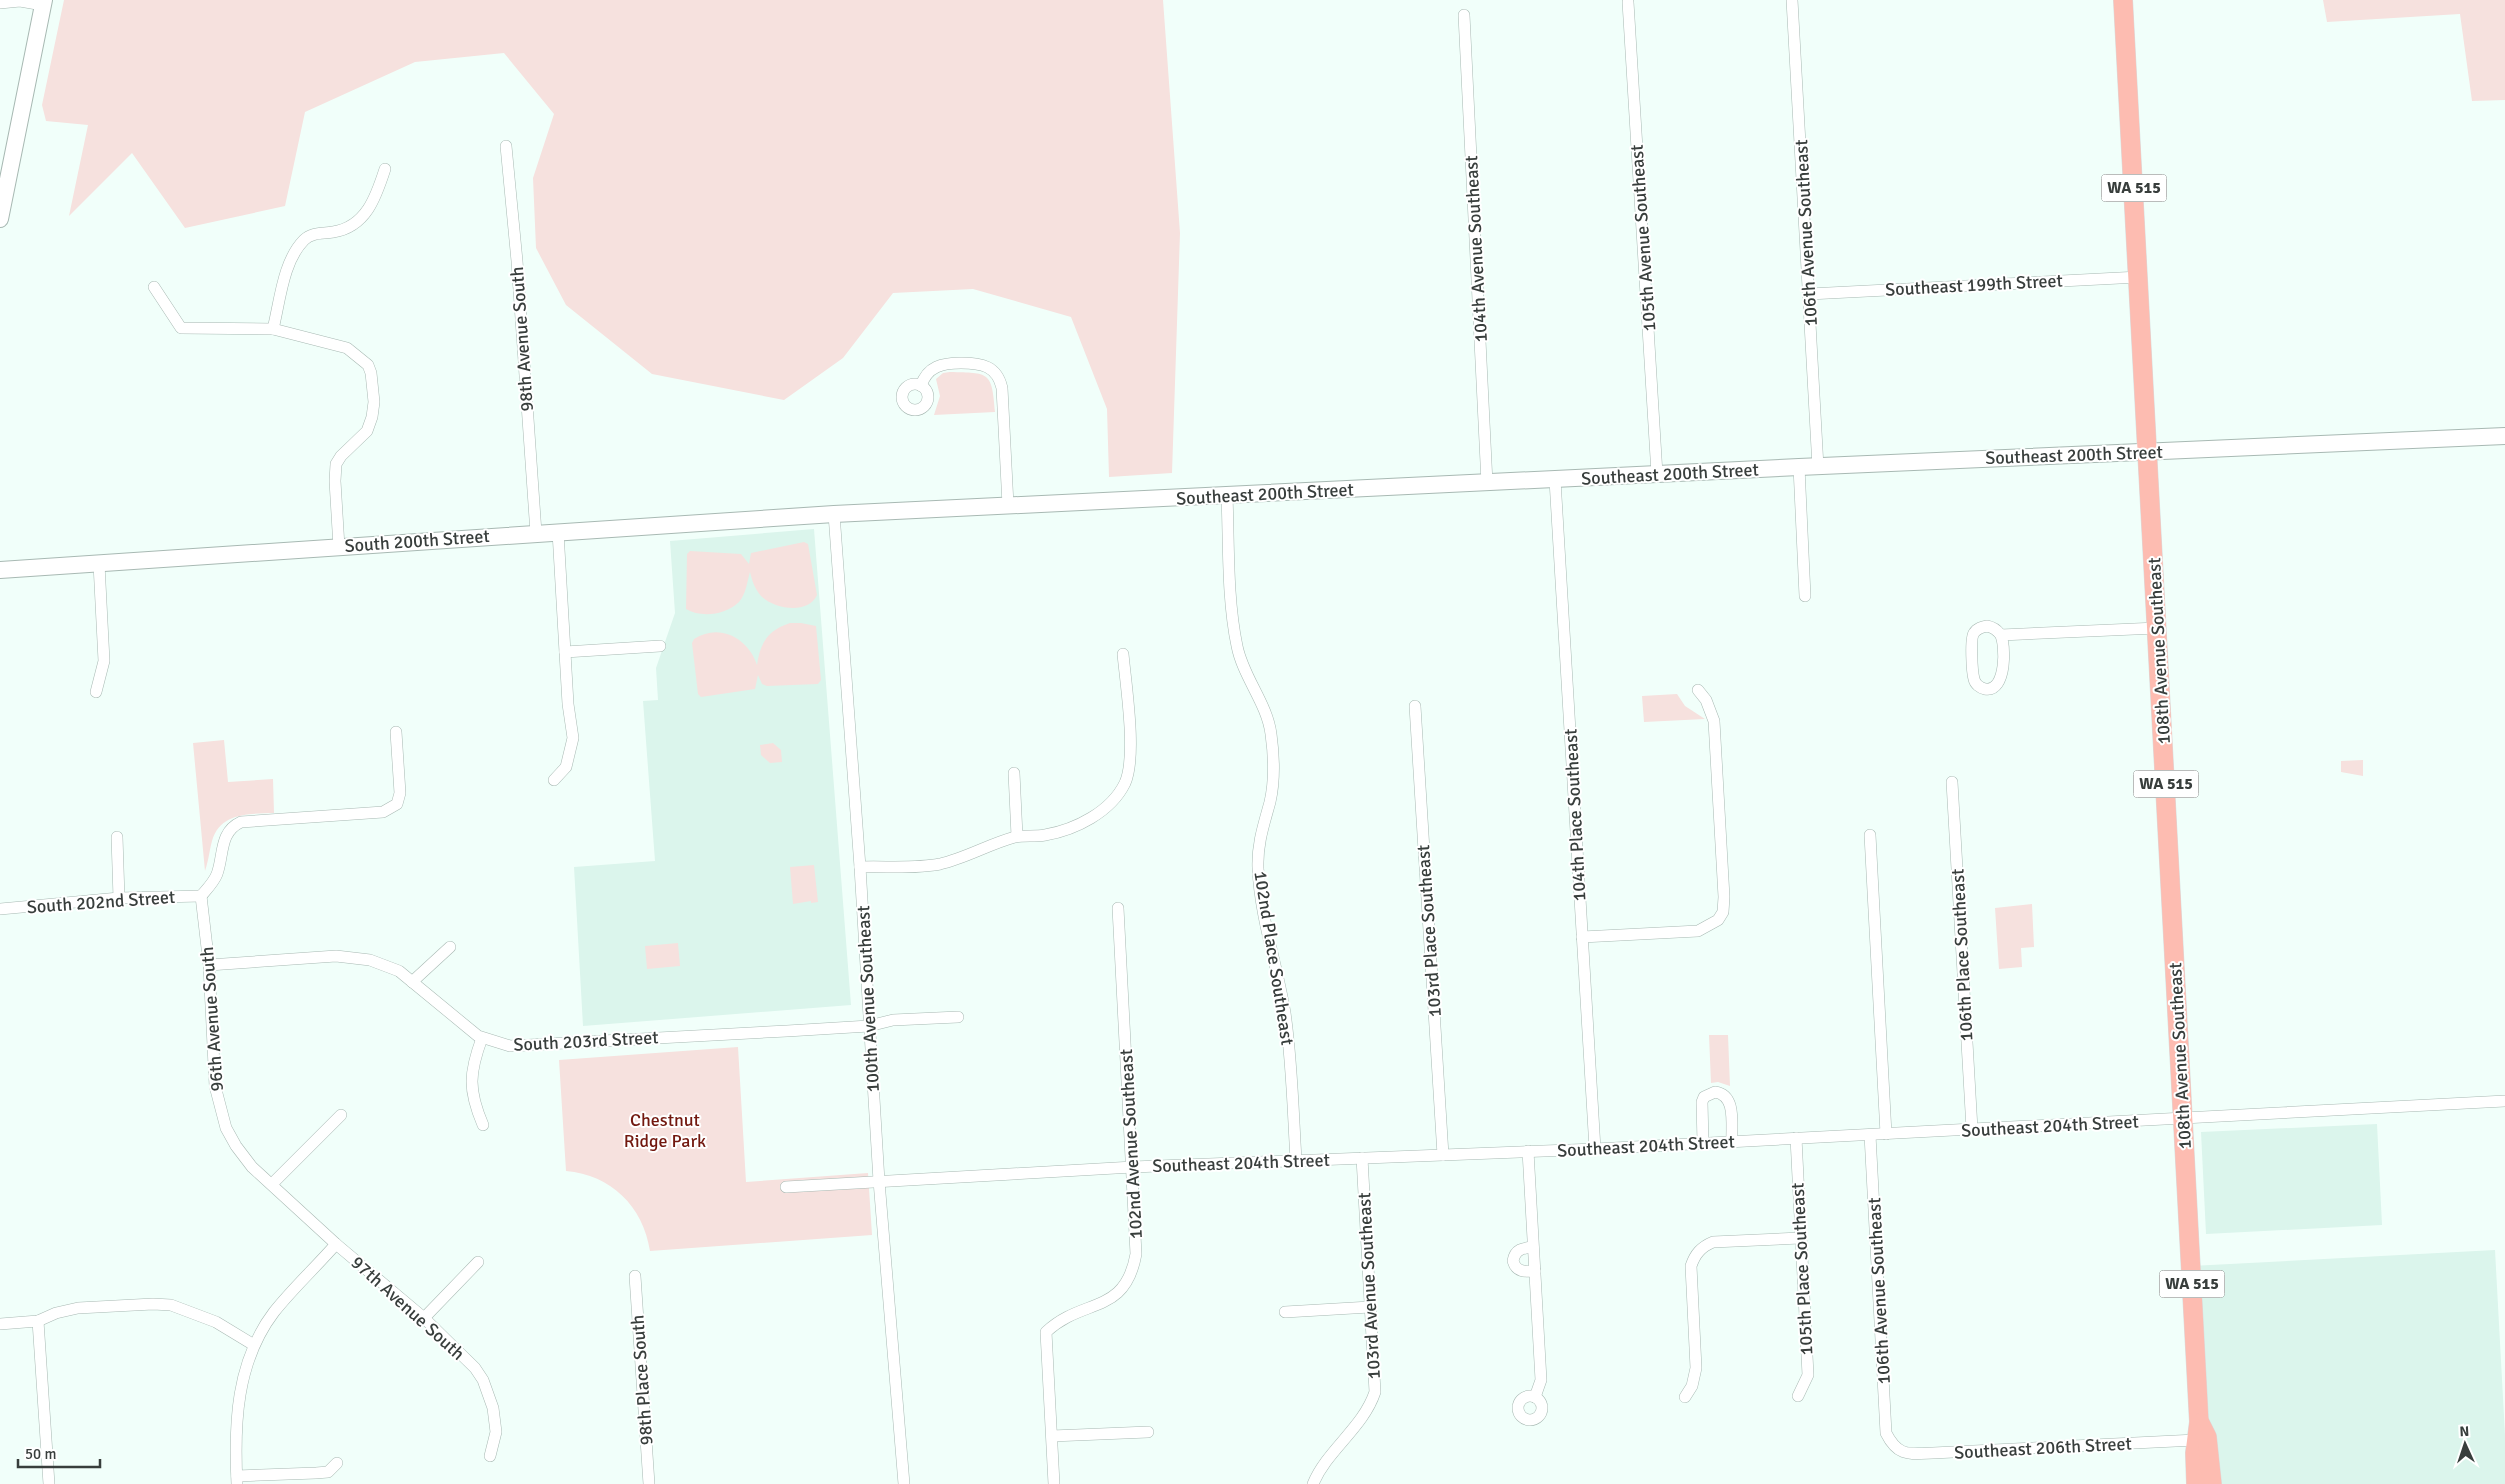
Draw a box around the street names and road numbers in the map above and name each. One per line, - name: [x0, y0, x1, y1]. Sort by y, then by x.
- street label: 106th Avenue Southeast: [1790, 139, 1822, 327]
- street label: 105th Avenue Southeast: [1626, 144, 1660, 332]
- street label: 104th Avenue Southeast: [1460, 155, 1492, 343]
- road number: WA 515: [2102, 174, 2166, 202]
- street label: 98th Avenue South: [506, 266, 538, 412]
- street label: Southeast 199th Street: [1885, 269, 2063, 301]
- street label: Southeast 200th Street: [1985, 441, 2163, 469]
- street label: Southeast 200th Street: [1581, 458, 1759, 490]
- street label: Southeast 200th Street: [1176, 478, 1354, 510]
- street label: South 200th Street: [344, 525, 490, 557]
- street label: 108th Avenue Southeast: [2143, 557, 2175, 745]
- street label: 104th Place Southeast: [1559, 728, 1591, 902]
- road number: WA 515: [2134, 771, 2198, 798]
- street label: 103rd Place Southeast: [1412, 844, 1446, 1018]
- street label: 106th Place Southeast: [1946, 868, 1978, 1042]
- street label: 102nd Place Southeast: [1249, 869, 1299, 1047]
- street label: South 202nd Street: [26, 886, 176, 918]
- street label: 100th Avenue Southeast: [852, 905, 884, 1093]
- street label: 96th Avenue South: [196, 946, 228, 1092]
- street label: 108th Avenue Southeast: [2164, 962, 2196, 1150]
- street label: South 203rd Street: [513, 1026, 659, 1056]
- street label: 102nd Avenue Southeast: [1115, 1048, 1147, 1240]
- street label: Southeast 204th Street: [1961, 1110, 2139, 1142]
- street label: Southeast 204th Street: [1557, 1130, 1735, 1162]
- street label: Southeast 204th Street: [1152, 1149, 1330, 1177]
- street label: 105th Place Southeast: [1786, 1182, 1818, 1356]
- street label: 103rd Avenue Southeast: [1353, 1192, 1385, 1380]
- street label: 106th Avenue Southeast: [1863, 1197, 1895, 1385]
- street label: 97th Avenue South: [347, 1251, 469, 1365]
- road number: WA 515: [2160, 1270, 2224, 1298]
- street label: 98th Place South: [626, 1314, 658, 1446]
- street label: Southeast 206th Street: [1954, 1432, 2132, 1464]

